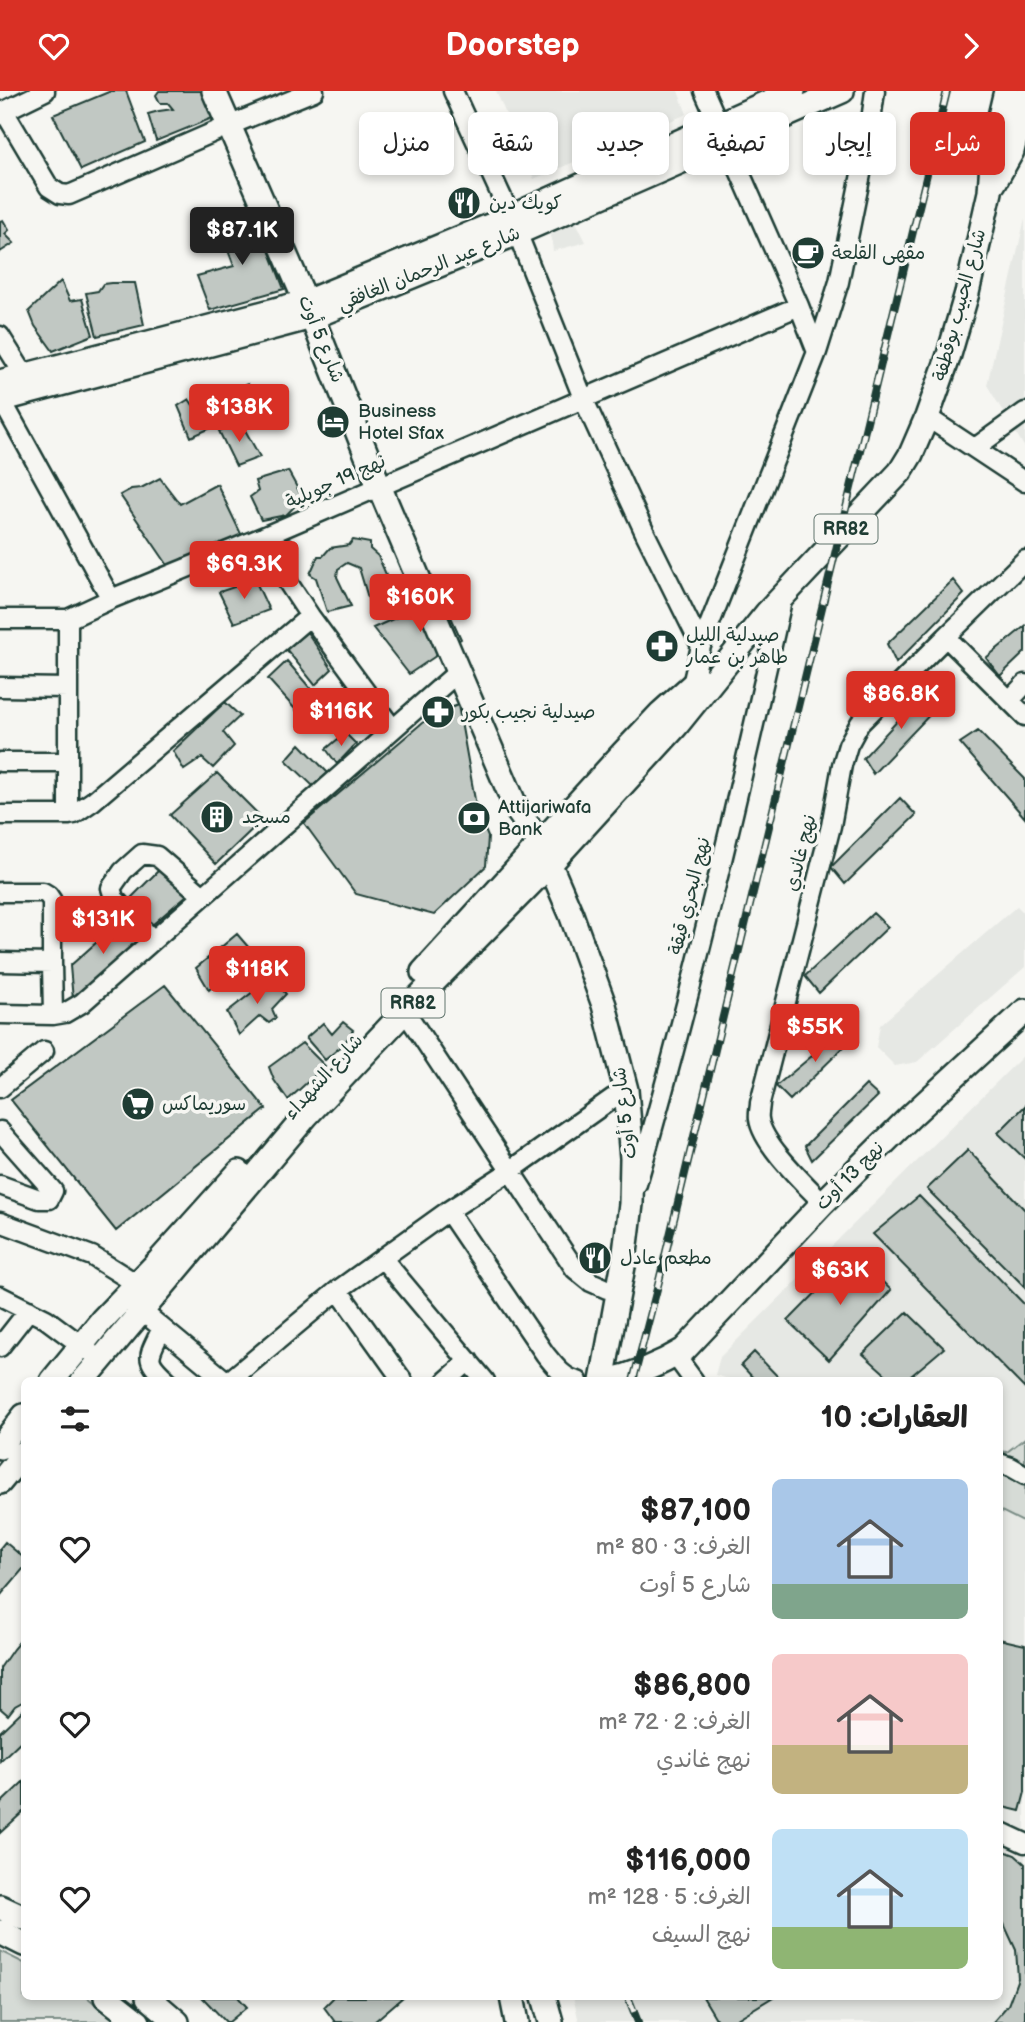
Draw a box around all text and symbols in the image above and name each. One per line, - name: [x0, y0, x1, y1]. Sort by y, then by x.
- text: Doorstep: [445, 26, 580, 65]
- icon: heart: [35, 27, 73, 65]
- icon: forward: [952, 27, 990, 65]
- chip: منزل: [359, 112, 454, 175]
- chip: شقة: [468, 112, 558, 175]
- chip: جديد: [572, 112, 669, 175]
- chip: تصفية: [683, 112, 789, 175]
- chip: إيجار: [803, 112, 896, 175]
- chip: شراء: [910, 112, 1005, 175]
- restaurant icon: كويك دين: [445, 184, 483, 222]
- place label: كويك دين: [489, 192, 562, 215]
- pin: $87.1K: [185, 207, 299, 267]
- text: $87.1K: [206, 216, 278, 244]
- street label: شارع عبد الرحمان الغافقي: [334, 222, 525, 320]
- street label: شارع الحبيب بوقطفة: [929, 227, 992, 384]
- cafe icon: مقهى القلعة: [789, 234, 827, 272]
- place label: مقهى القلعة: [832, 242, 925, 265]
- street label: شارع 5 أوت: [292, 292, 349, 387]
- pin: $138K: [190, 385, 288, 444]
- text: $138K: [205, 393, 273, 421]
- place label: Business Hotel Sfax: [358, 400, 444, 445]
- hotel icon: Business Hotel Sfax: [314, 403, 352, 441]
- street label: نهج 19 جويلية: [282, 450, 390, 514]
- road number: RR82: [814, 515, 878, 543]
- pin: $69.3K: [187, 541, 301, 601]
- text: $69.3K: [206, 550, 282, 578]
- pin: $160K: [371, 575, 469, 634]
- text: $160K: [386, 583, 454, 611]
- place label: صيدلية الليل طاهر بن عمار: [685, 624, 788, 669]
- pharmacy icon: صيدلية الليل طاهر بن عمار: [643, 627, 681, 665]
- pin: $86.8K: [844, 671, 958, 731]
- text: $86.8K: [862, 680, 940, 708]
- pin: $116K: [292, 689, 390, 748]
- pharmacy icon: صيدلية نجيب بكور: [419, 693, 457, 731]
- text: $116K: [309, 697, 373, 725]
- place label: صيدلية نجيب بكور: [460, 701, 596, 724]
- place label: Attijariwafa Bank: [498, 796, 592, 841]
- building icon: مسجد: [198, 798, 236, 836]
- bank icon: Attijariwafa Bank: [455, 799, 493, 837]
- place label: مسجد: [242, 806, 291, 829]
- street label: نهج غاندي: [780, 812, 824, 894]
- street label: نهج البحري قيقة: [664, 835, 718, 958]
- pin: $131K: [54, 897, 152, 956]
- text: $131K: [71, 905, 135, 933]
- pin: $118K: [208, 947, 306, 1006]
- text: $118K: [225, 955, 289, 983]
- road number: RR82: [382, 988, 444, 1017]
- pin: $55K: [774, 1005, 856, 1064]
- text: $55K: [786, 1013, 844, 1041]
- street label: شارع الشهداء: [280, 1030, 369, 1125]
- street label: شارع 5 أوت: [608, 1066, 643, 1160]
- supermarket icon: سوريماكس: [119, 1085, 157, 1123]
- place label: سوريماكس: [162, 1093, 246, 1116]
- street label: نهج 13 أوت: [811, 1137, 889, 1215]
- restaurant icon: مطعم عادل: [576, 1239, 614, 1277]
- place label: مطعم عادل: [620, 1247, 712, 1272]
- pin: $63K: [799, 1247, 881, 1307]
- text: $63K: [811, 1256, 869, 1284]
- icon: filters: [56, 1400, 94, 1438]
- text: العقارات: 10: [821, 1400, 968, 1436]
- text: $87,100: [640, 1493, 751, 1529]
- icon: home: [828, 1507, 912, 1591]
- icon: heart: [56, 1530, 94, 1568]
- text: الغرف: 3 · 80 m²: [596, 1533, 751, 1561]
- text: شارع 5 أوت: [639, 1571, 751, 1599]
- text: $86,800: [633, 1668, 751, 1704]
- icon: home: [828, 1682, 912, 1766]
- icon: heart: [56, 1705, 94, 1743]
- text: الغرف: 2 · 72 m²: [598, 1708, 751, 1736]
- text: نهج غاندي: [656, 1746, 751, 1774]
- text: $116,000: [625, 1843, 751, 1879]
- icon: home: [828, 1857, 912, 1941]
- icon: heart: [56, 1880, 94, 1918]
- text: الغرف: 5 · 128 m²: [588, 1883, 751, 1911]
- text: نهج السيف: [652, 1921, 751, 1949]

